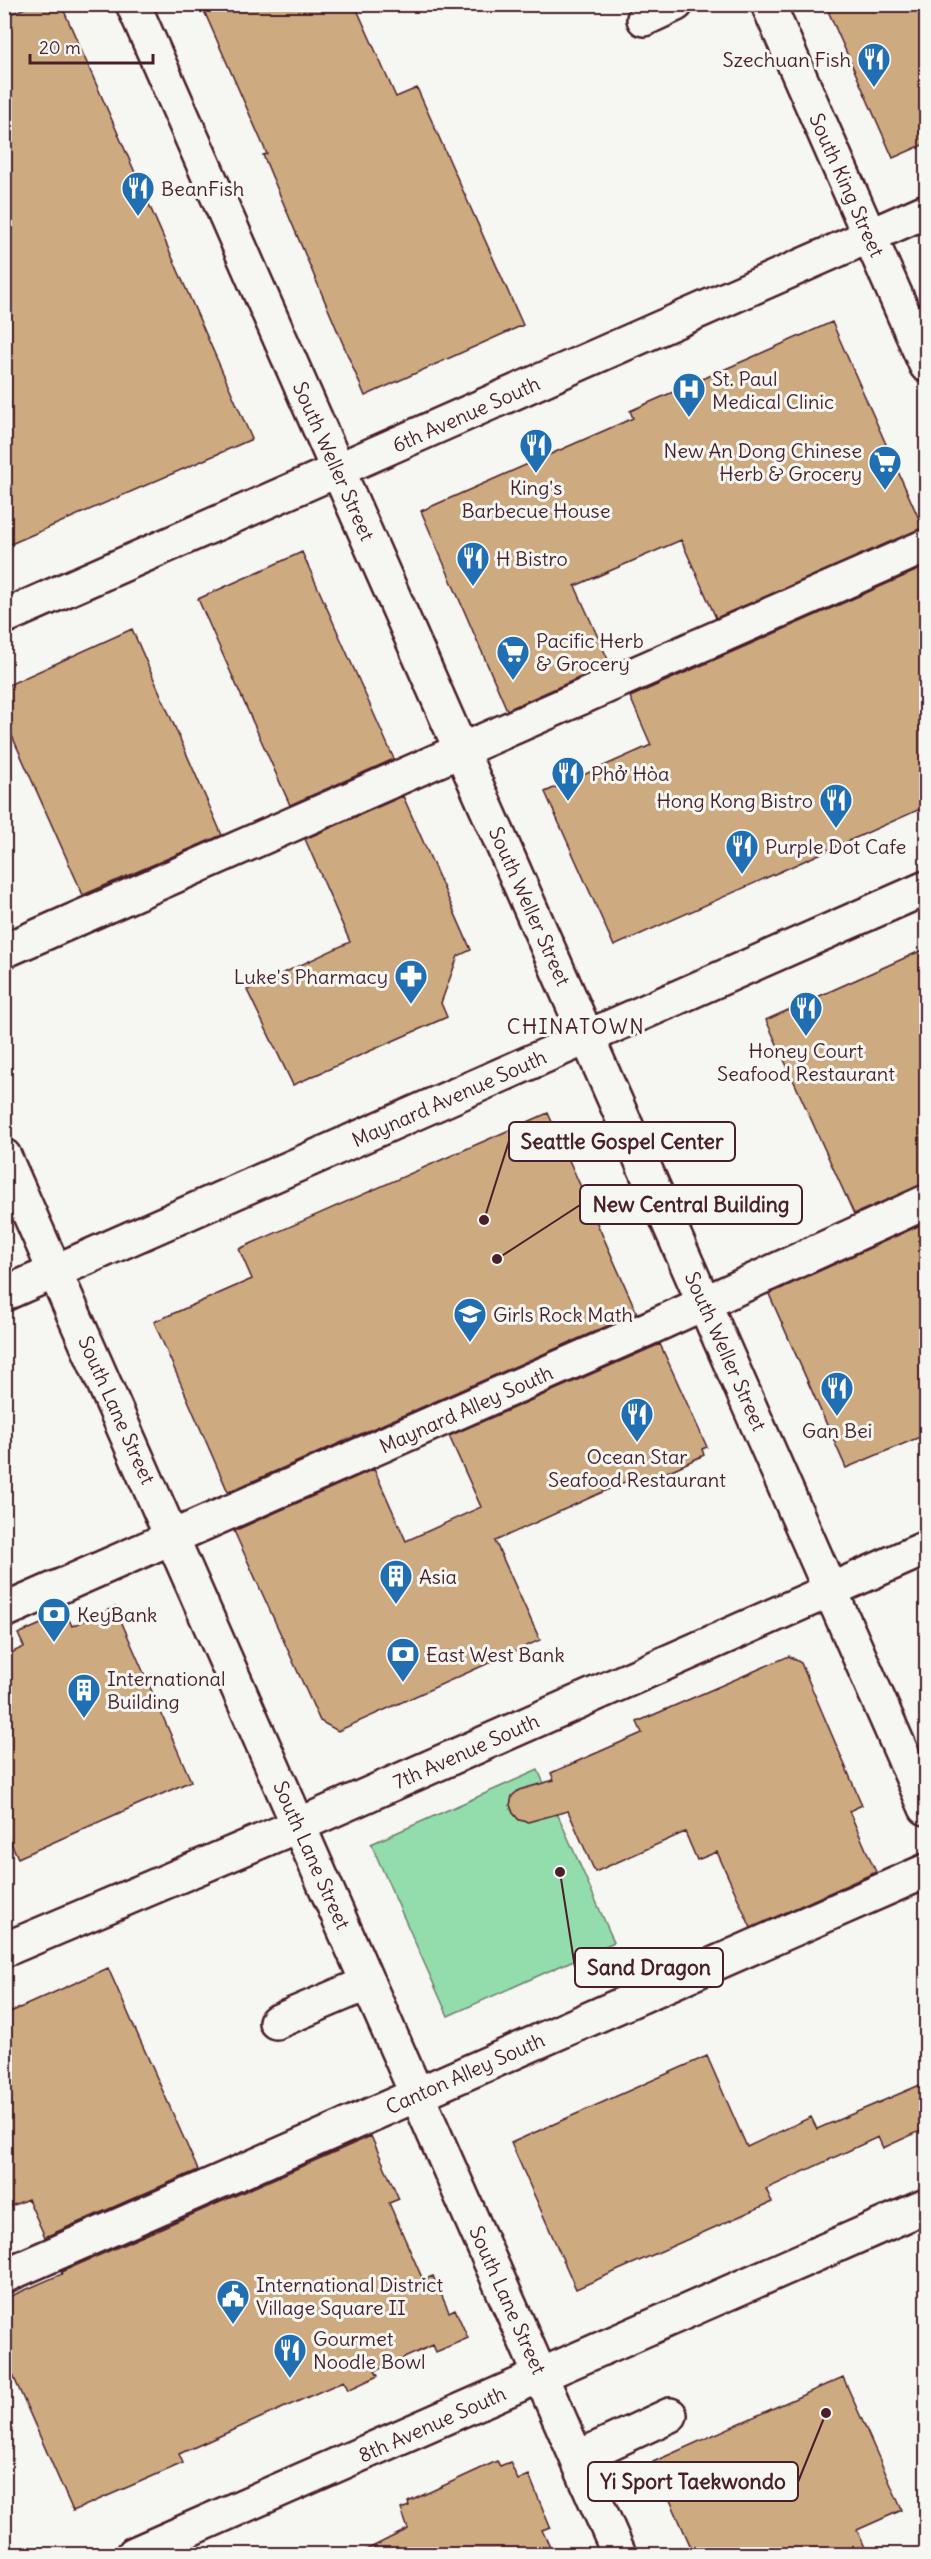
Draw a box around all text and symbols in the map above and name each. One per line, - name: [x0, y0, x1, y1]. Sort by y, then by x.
- scale bar: [30, 27, 153, 65]
- text: 20 m: [39, 36, 81, 59]
- restaurant icon: Szechuan Fish: [856, 41, 892, 88]
- place label: Szechuan Fish: [723, 47, 851, 72]
- street label: South King Street: [804, 109, 890, 261]
- restaurant icon: BeanFish: [120, 170, 156, 217]
- place label: BeanFish: [161, 176, 244, 201]
- place label: St. Paul Medical Clinic: [712, 366, 834, 414]
- street label: 6th Avenue South: [388, 370, 544, 458]
- hospital icon: St. Paul Medical Clinic: [671, 371, 707, 418]
- street label: South Weller Street: [288, 378, 380, 545]
- restaurant icon: King's Barbecue House: [518, 427, 554, 474]
- place label: New An Dong Chinese Herb & Grocery: [664, 438, 862, 486]
- supermarket icon: New An Dong Chinese Herb & Grocery: [867, 444, 903, 491]
- place label: King's Barbecue House: [462, 475, 610, 523]
- restaurant icon: H Bistro: [455, 540, 491, 587]
- place label: H Bistro: [496, 546, 568, 571]
- place label: Pacific Herb & Grocery: [536, 628, 644, 676]
- supermarket icon: Pacific Herb & Grocery: [495, 634, 531, 681]
- restaurant icon: Phở Hòa: [550, 755, 586, 802]
- place label: Phở Hòa: [591, 761, 669, 786]
- restaurant icon: Hong Kong Bistro: [818, 782, 854, 829]
- place label: Hong Kong Bistro: [656, 788, 813, 813]
- street label: South Weller Street: [484, 823, 576, 990]
- restaurant icon: Purple Dot Cafe: [724, 828, 760, 875]
- place label: Purple Dot Cafe: [765, 834, 906, 859]
- pharmacy icon: Luke's Pharmacy: [393, 958, 429, 1005]
- place label: Luke's Pharmacy: [234, 964, 388, 989]
- restaurant icon: Honey Court Seafood Restaurant: [788, 990, 824, 1037]
- district label: CHINATOWN: [507, 1013, 645, 1040]
- place label: Honey Court Seafood Restaurant: [717, 1038, 895, 1086]
- street label: Maynard Avenue South: [348, 1044, 550, 1152]
- callout: Seattle Gospel Center: [509, 1122, 735, 1161]
- text: Seattle Gospel Center: [521, 1128, 724, 1155]
- callout: New Central Building: [580, 1185, 802, 1224]
- text: New Central Building: [592, 1191, 790, 1218]
- street label: South Weller Street: [680, 1268, 772, 1435]
- school or university icon: Girls Rock Math: [452, 1296, 488, 1343]
- place label: Girls Rock Math: [493, 1302, 633, 1327]
- street label: South Lane Street: [73, 1332, 161, 1488]
- street label: Maynard Alley South: [375, 1359, 557, 1459]
- restaurant icon: Gan Bei: [819, 1370, 855, 1417]
- restaurant icon: Ocean Star Seafood Restaurant: [619, 1396, 655, 1443]
- place label: Gan Bei: [802, 1418, 872, 1443]
- place label: Ocean Star Seafood Restaurant: [548, 1444, 726, 1492]
- building icon: Asia: [378, 1558, 414, 1605]
- place label: Asia: [419, 1564, 457, 1589]
- bank icon: KeyBank: [36, 1596, 72, 1643]
- place label: KeyBank: [77, 1602, 157, 1627]
- bank icon: East West Bank: [385, 1636, 421, 1683]
- place label: East West Bank: [426, 1642, 565, 1667]
- place label: International Building: [107, 1666, 225, 1714]
- building icon: International Building: [66, 1672, 102, 1719]
- street label: 7th Avenue South: [389, 1708, 543, 1794]
- street label: South Lane Street: [268, 1777, 356, 1933]
- callout: Sand Dragon: [575, 1948, 723, 1987]
- text: Sand Dragon: [587, 1954, 711, 1981]
- street label: Canton Alley South: [382, 2027, 548, 2119]
- street label: South Lane Street: [464, 2222, 552, 2378]
- place label: International District Village Square II: [256, 2272, 443, 2320]
- public building icon: International District Village Square II: [215, 2278, 251, 2325]
- place label: Gourmet Noodle Bowl: [313, 2326, 425, 2374]
- restaurant icon: Gourmet Noodle Bowl: [272, 2332, 308, 2379]
- street label: 8th Avenue South: [354, 2380, 510, 2468]
- callout: Yi Sport Taekwondo: [588, 2462, 798, 2501]
- text: Yi Sport Taekwondo: [599, 2468, 786, 2495]

